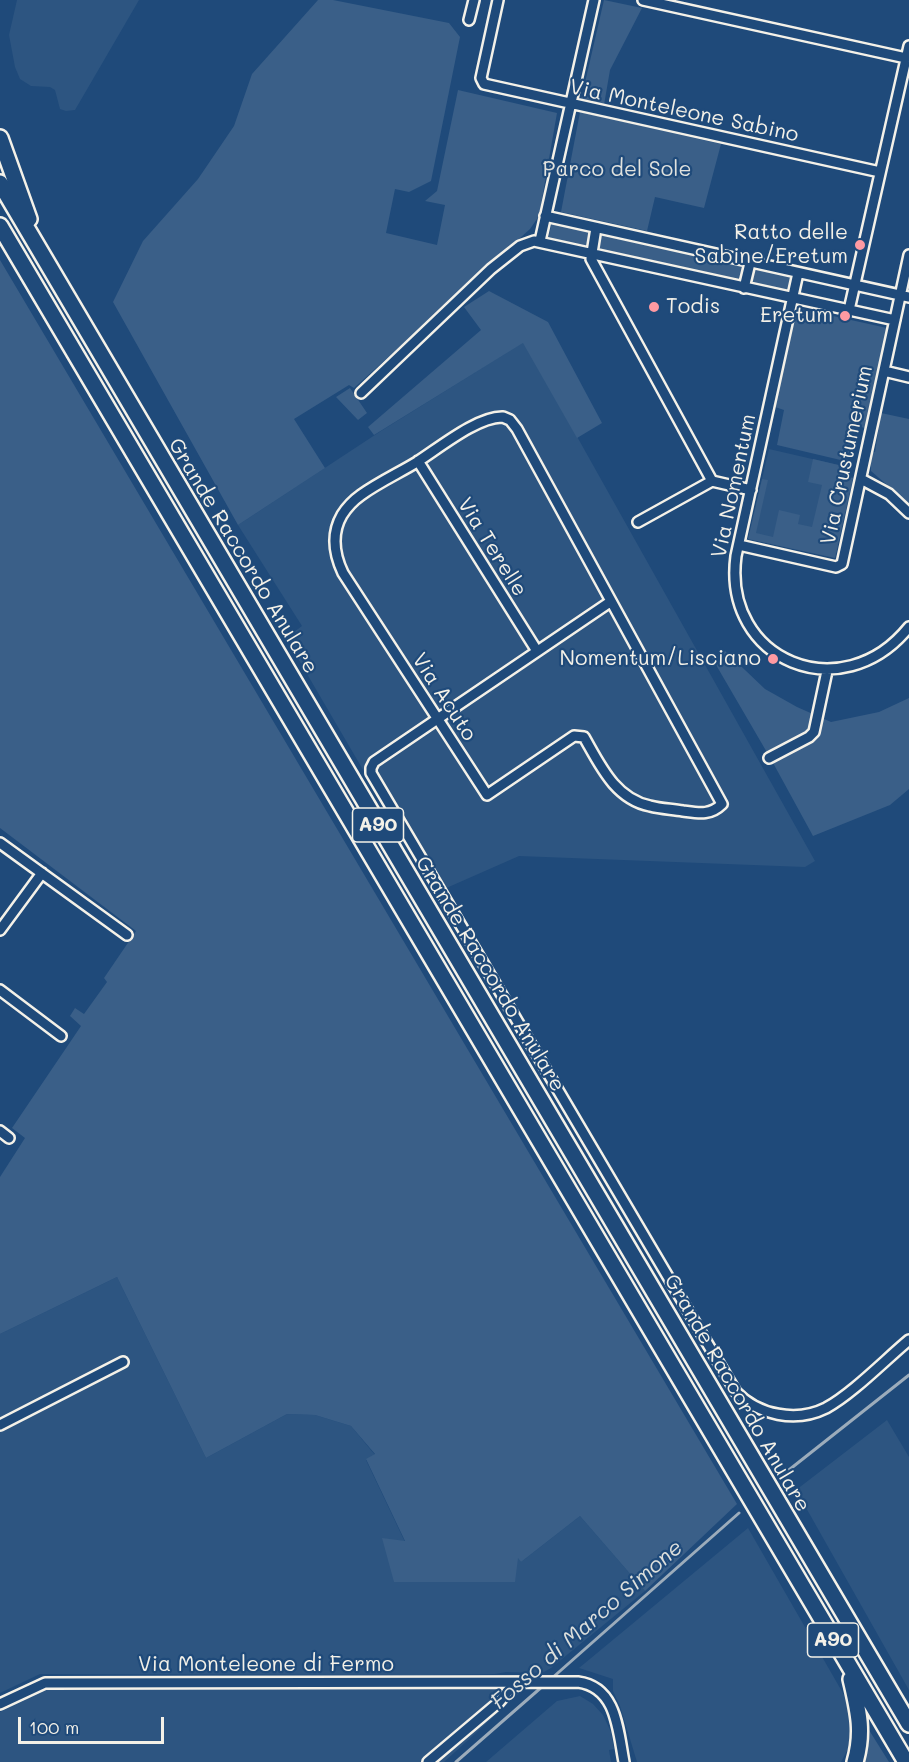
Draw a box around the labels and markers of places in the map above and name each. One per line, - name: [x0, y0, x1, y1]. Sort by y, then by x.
- place label: Ratto delle Sabine/Eretum: [695, 220, 848, 270]
- marker: Ratto delle Sabine/Eretum: [853, 238, 867, 252]
- place label: Todis: [666, 294, 720, 320]
- marker: Todis: [647, 300, 661, 314]
- place label: Eretum: [760, 303, 833, 329]
- marker: Eretum: [838, 309, 852, 323]
- place label: Nomentum/Lisciano: [560, 646, 761, 672]
- marker: Nomentum/Lisciano: [766, 652, 780, 666]

